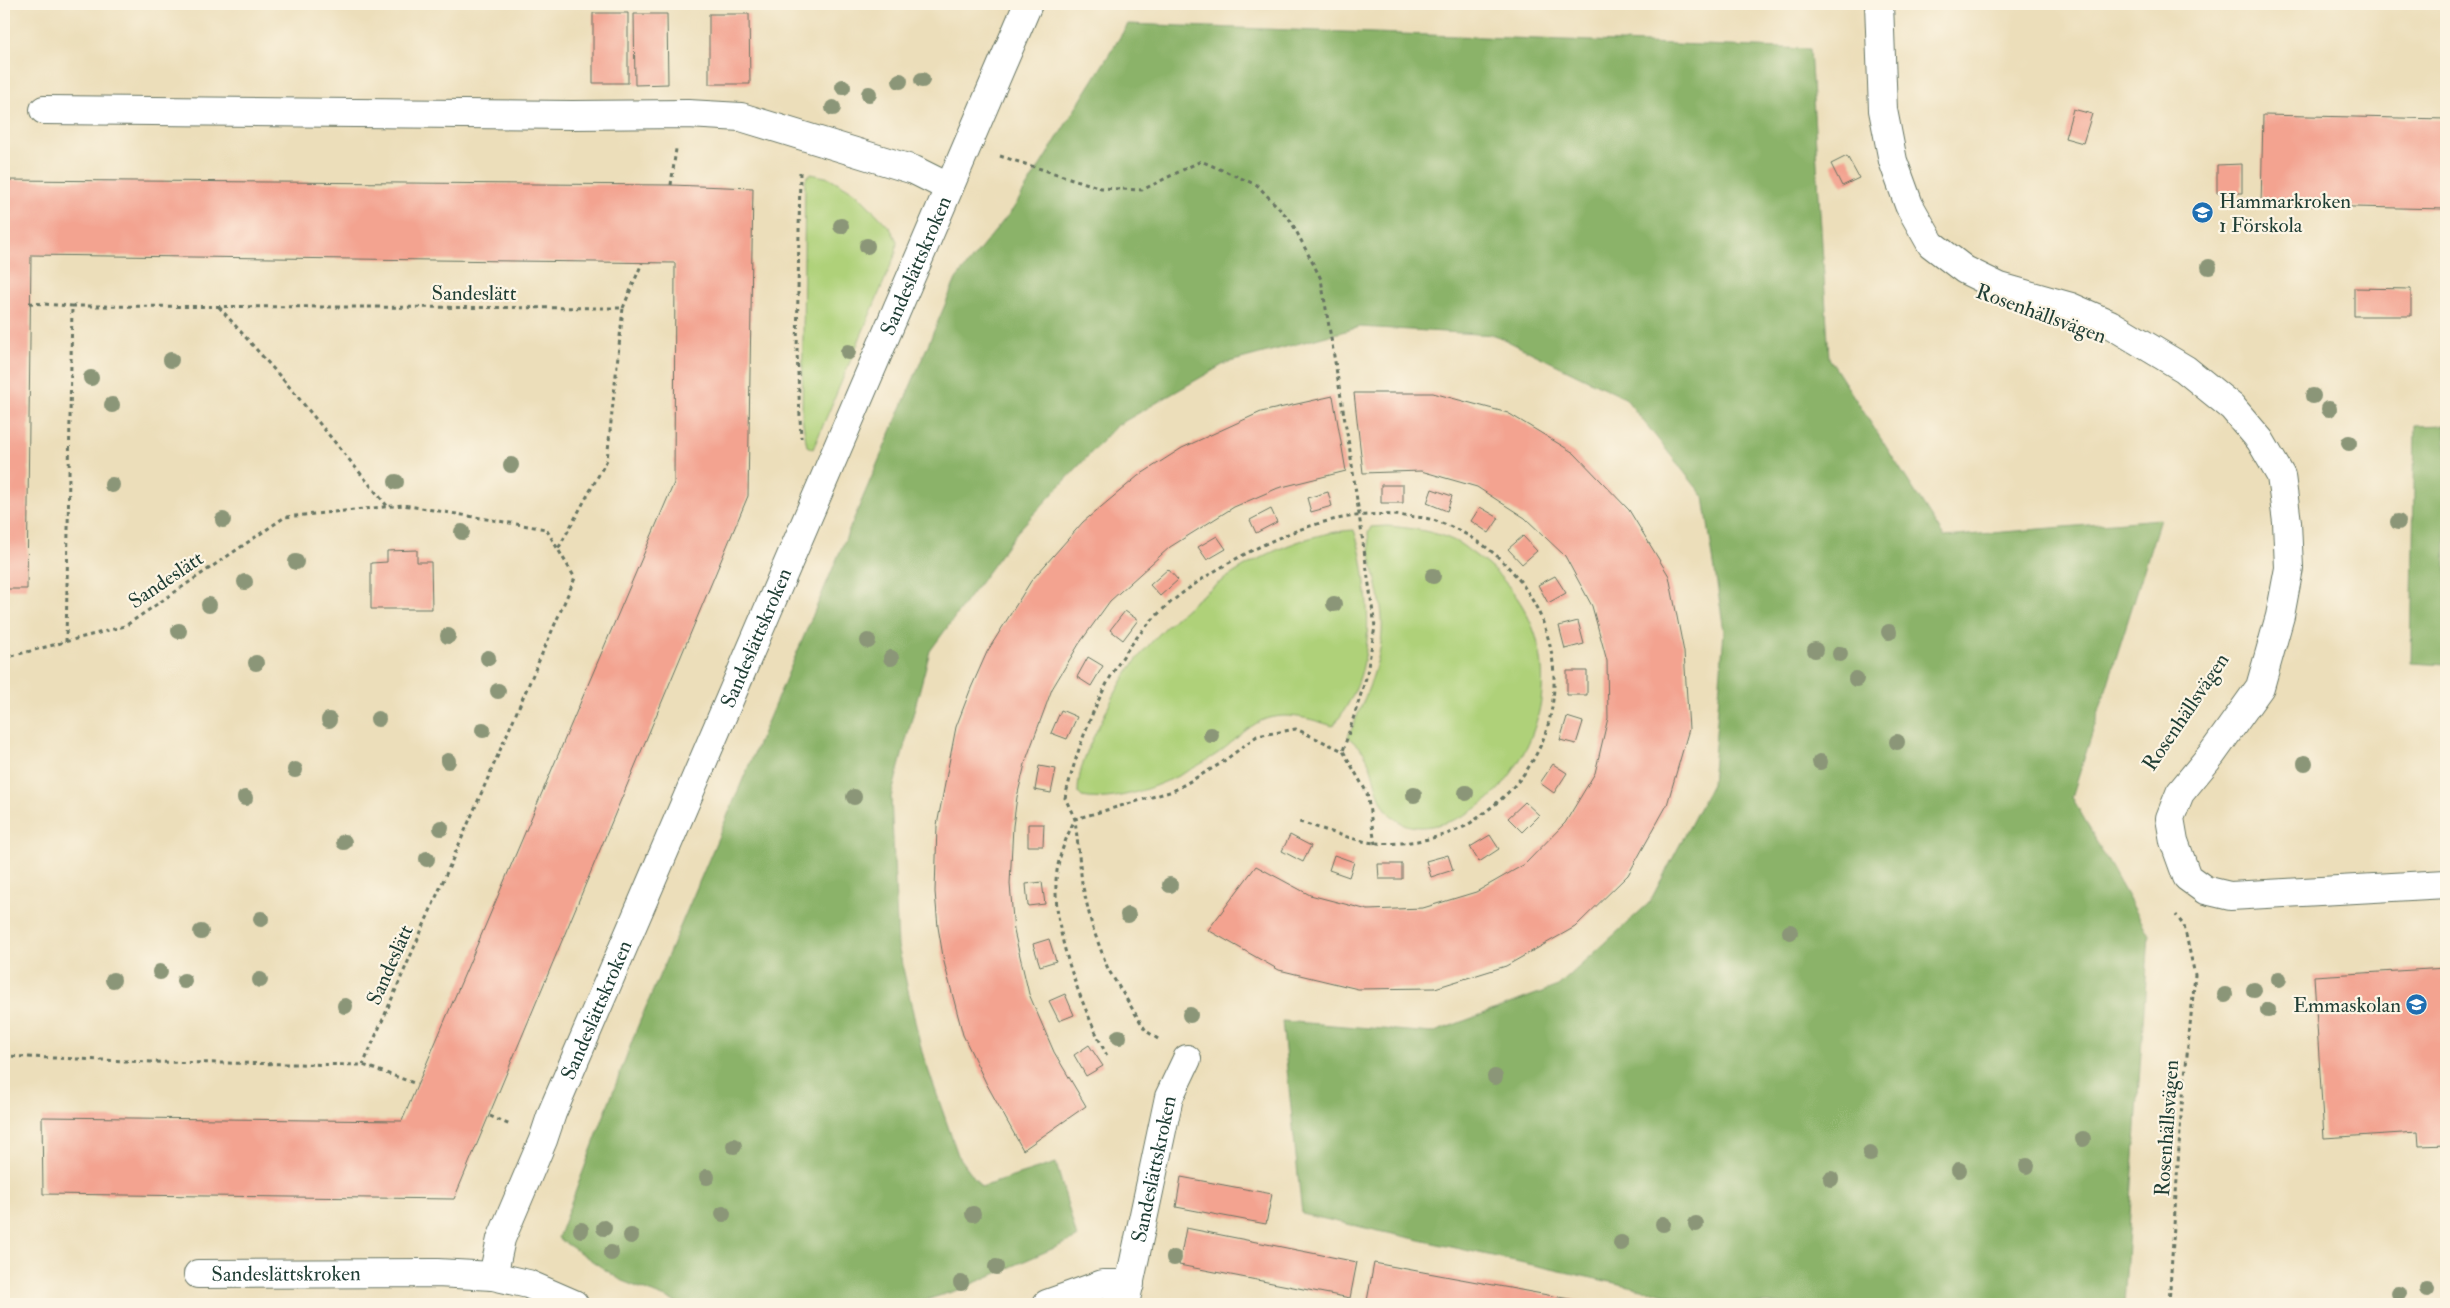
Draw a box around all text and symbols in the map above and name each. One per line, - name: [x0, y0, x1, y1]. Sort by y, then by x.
- place label: Hammarkroken 1 Förskola: [2219, 188, 2351, 239]
- street label: Sandeslättskroken: [874, 191, 958, 340]
- school or university icon: Hammarkroken 1 Förskola: [2191, 201, 2215, 225]
- street label: Rosenhällsvägen: [1972, 278, 2110, 350]
- street label: Sandeslätt: [432, 280, 517, 307]
- street label: Sandeslätt: [123, 545, 209, 615]
- street label: Sandeslättskroken: [714, 564, 798, 712]
- street label: Rosenhällsvägen: [2137, 648, 2236, 776]
- street label: Sandeslätt: [360, 921, 420, 1009]
- street label: Sandeslättskroken: [554, 936, 638, 1084]
- place label: Emmaskolan: [2293, 992, 2401, 1019]
- school or university icon: Emmaskolan: [2405, 993, 2429, 1017]
- street label: Rosenhällsvägen: [2149, 1059, 2185, 1197]
- street label: Sandeslättskroken: [1125, 1093, 1182, 1245]
- street label: Sandeslättskroken: [211, 1260, 361, 1287]

